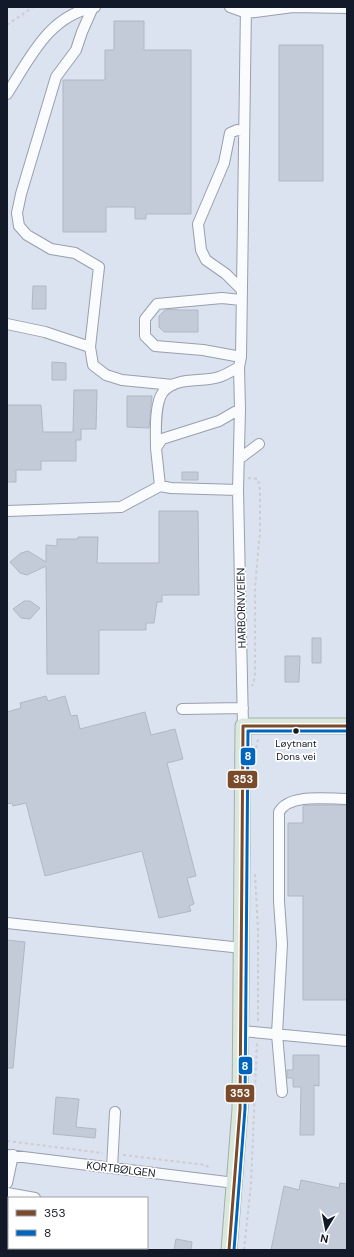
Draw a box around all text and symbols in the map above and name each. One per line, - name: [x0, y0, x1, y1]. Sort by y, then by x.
- street label: HARBORNVEIEN: [233, 568, 249, 648]
- marker: Løytnant Dons vei: [291, 726, 301, 736]
- place label: Løytnant Dons vei: [275, 737, 317, 763]
- line badge: 8: [240, 747, 256, 766]
- text: 8: [245, 749, 252, 763]
- line badge: 353: [227, 770, 258, 789]
- text: 353: [233, 772, 253, 786]
- line badge: 8: [238, 1056, 253, 1075]
- text: 8: [242, 1059, 249, 1073]
- line badge: 353: [225, 1084, 255, 1103]
- text: 353: [230, 1086, 250, 1100]
- street label: KORTBØLGEN: [86, 1158, 156, 1180]
- legend: [8, 1197, 148, 1249]
- text: 353: [44, 1205, 66, 1221]
- north arrow: [306, 1209, 346, 1249]
- text: 8: [44, 1225, 51, 1241]
- text: N: [319, 1231, 329, 1246]

